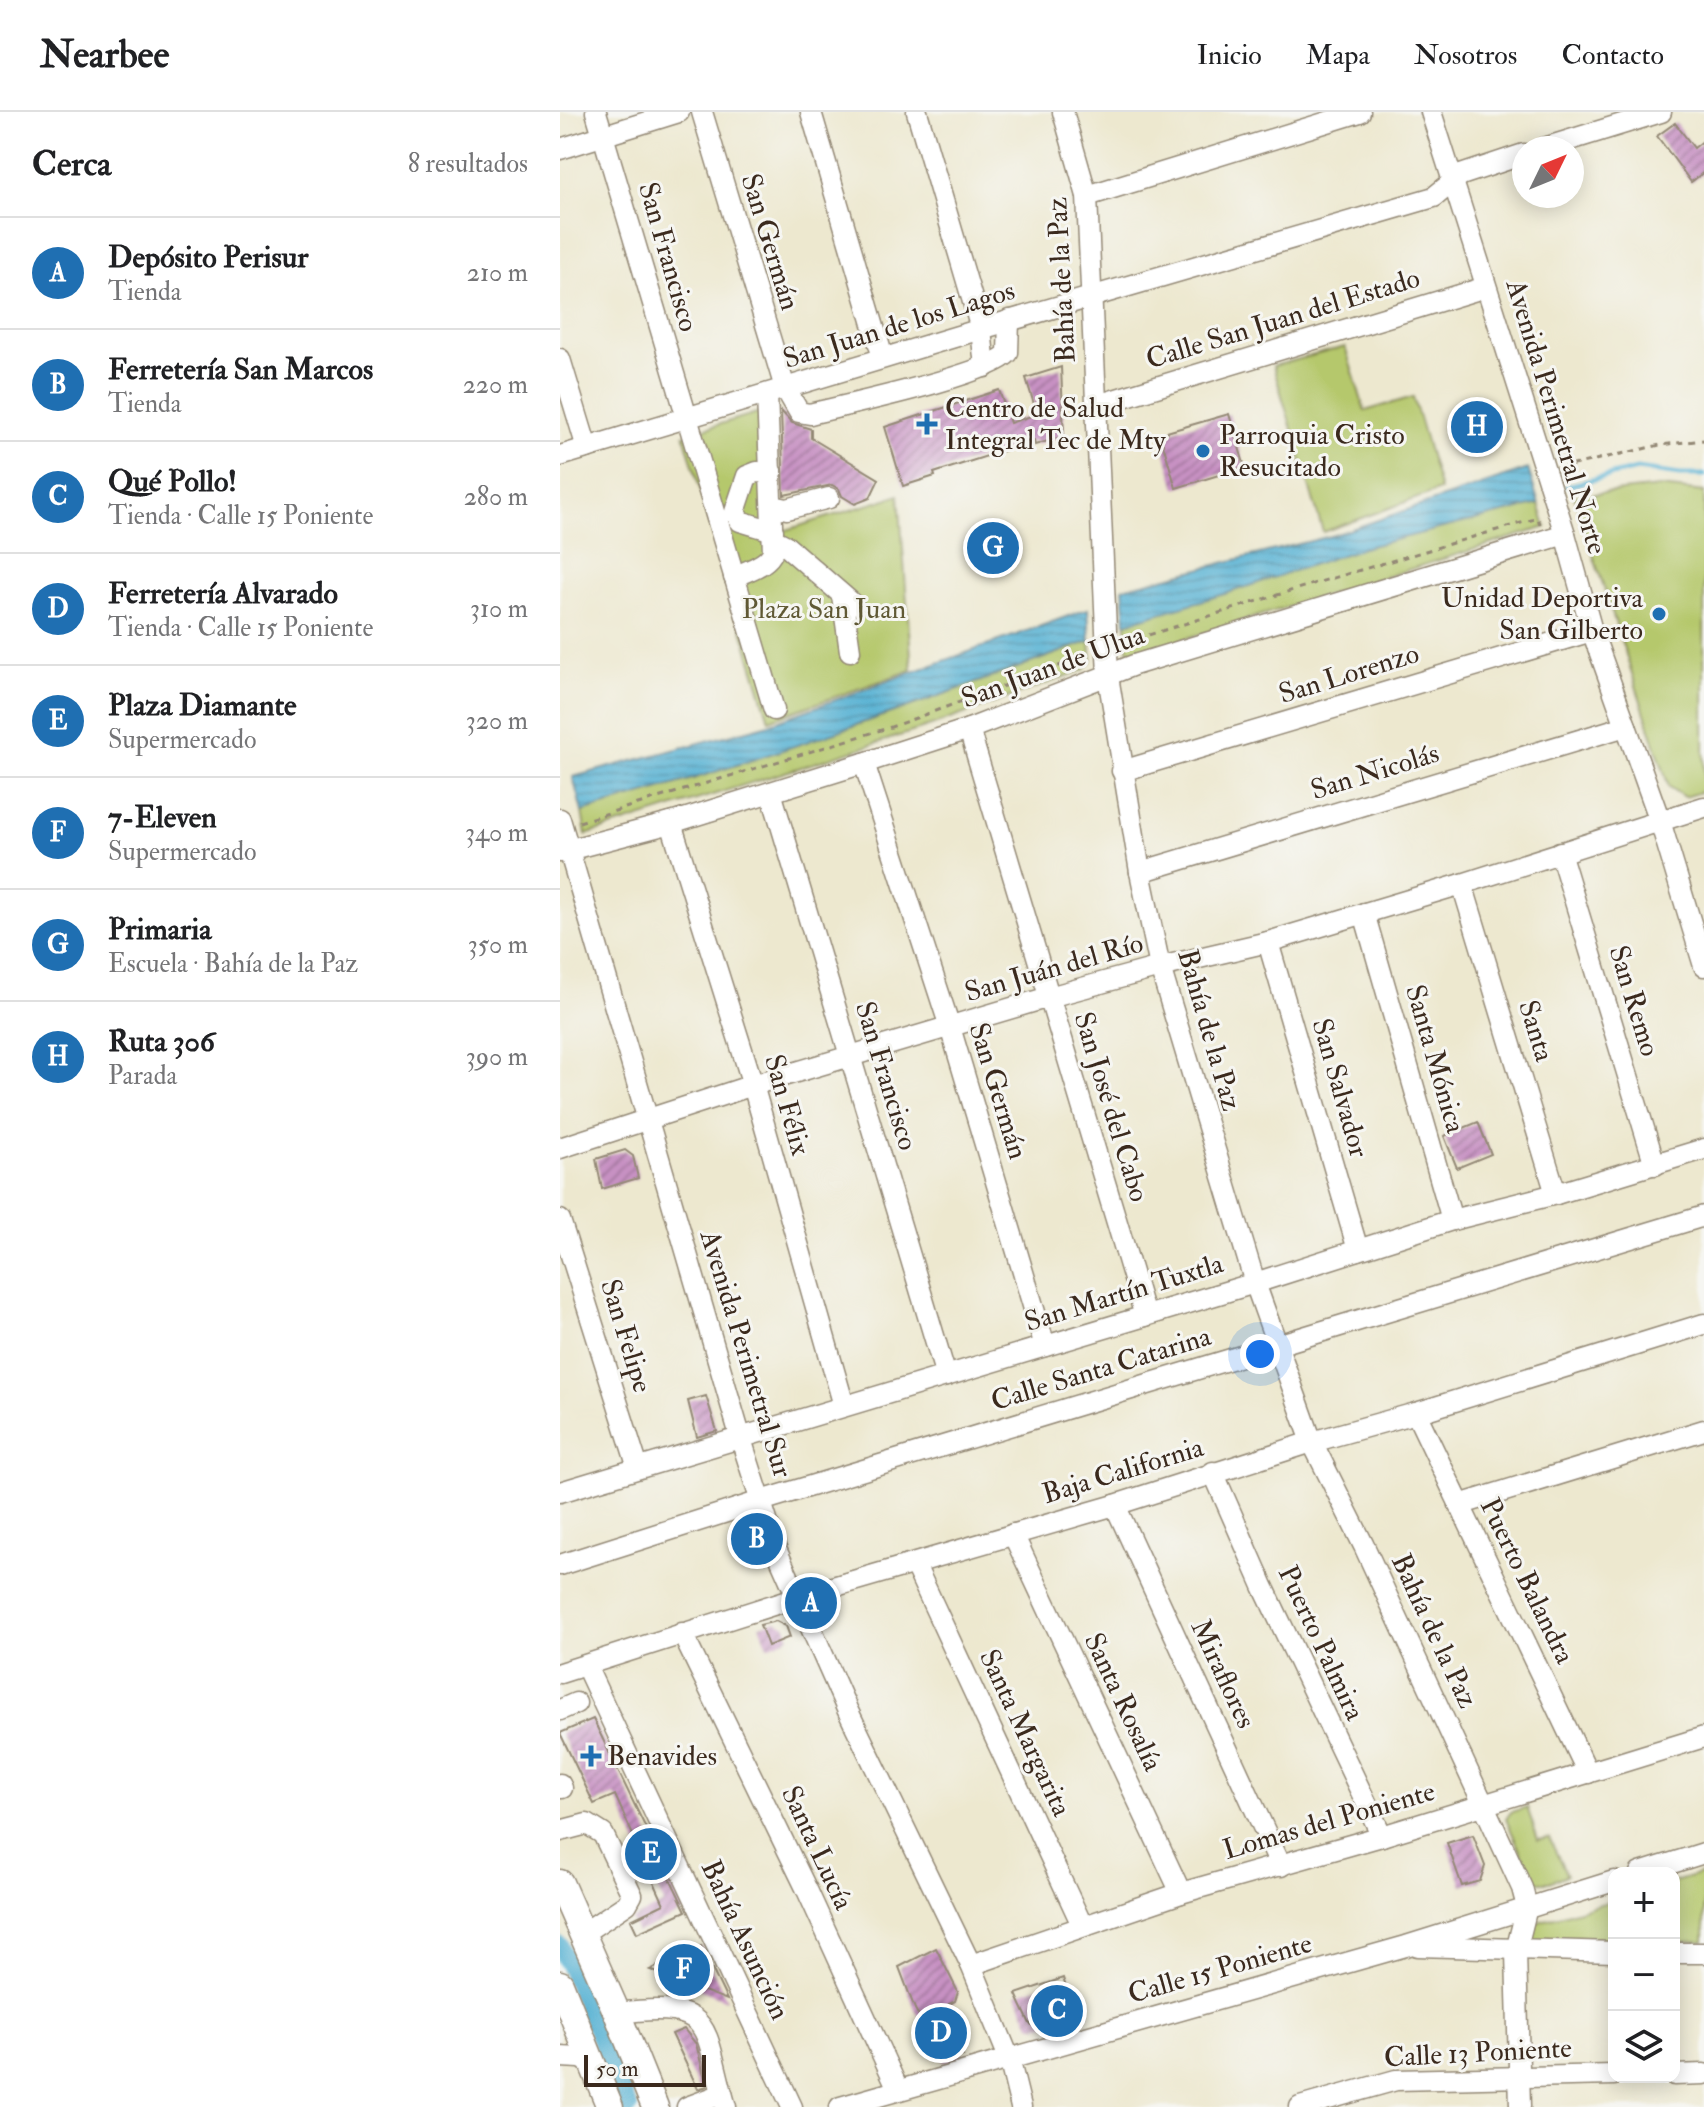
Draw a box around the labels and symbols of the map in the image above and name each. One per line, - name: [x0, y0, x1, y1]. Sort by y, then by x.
- north arrow: [1512, 136, 1584, 208]
- street label: San Germán: [733, 170, 807, 314]
- street label: San Francisco: [630, 178, 706, 336]
- street label: Bahía de la Paz: [1040, 196, 1084, 364]
- street label: Calle San Juan del Estado: [1142, 261, 1424, 377]
- street label: San Juan de los Lagos: [779, 273, 1019, 377]
- street label: Avenida Perimetral Norte: [1497, 274, 1615, 559]
- place label: Centro de Salud Integral Tec de Mty: [945, 391, 1166, 458]
- pin: H: [1451, 397, 1503, 457]
- marker: Centro de Salud Integral Tec de Mty: [916, 413, 938, 435]
- place label: Parroquia Cristo Resucitado: [1219, 418, 1405, 485]
- marker: Parroquia Cristo Resucitado: [1194, 442, 1212, 460]
- pin: G: [967, 518, 1019, 578]
- place label: Unidad Deportiva San Gilberto: [1441, 581, 1643, 648]
- park label: Plaza San Juan: [742, 592, 906, 627]
- marker: Unidad Deportiva San Gilberto: [1650, 605, 1668, 623]
- street label: San Juan de Ulua: [957, 617, 1150, 716]
- street label: San Lorenzo: [1275, 636, 1423, 712]
- street label: San Nicolás: [1307, 736, 1443, 808]
- street label: San Juán del Río: [961, 926, 1147, 1010]
- street label: San Remo: [1601, 941, 1667, 1061]
- street label: Bahía de la Paz: [1169, 945, 1249, 1115]
- street label: Santa Mónica: [1397, 981, 1473, 1138]
- street label: Santa: [1510, 996, 1562, 1066]
- street label: San Francisco: [847, 997, 925, 1155]
- street label: San José del Cabo: [1066, 1008, 1156, 1206]
- street label: San Salvador: [1304, 1015, 1377, 1162]
- street label: San Germán: [961, 1019, 1035, 1163]
- street label: San Félix: [756, 1051, 818, 1160]
- street label: Avenida Perimetral Sur: [691, 1225, 800, 1482]
- street label: San Martín Tuxtla: [1021, 1246, 1228, 1340]
- street label: San Felipe: [592, 1275, 660, 1397]
- street label: Calle Santa Catarina: [987, 1319, 1216, 1419]
- your location: [1240, 1334, 1280, 1374]
- street label: Baja California: [1038, 1430, 1208, 1512]
- street label: Puerto Balandra: [1472, 1492, 1582, 1670]
- pin: B: [731, 1509, 783, 1569]
- street label: Bahía de la Paz: [1383, 1548, 1485, 1714]
- street label: Puerto Palmira: [1270, 1560, 1372, 1726]
- pin: A: [785, 1573, 837, 1633]
- street label: Miraflores: [1183, 1614, 1263, 1734]
- street label: Santa Rosalía: [1076, 1627, 1170, 1777]
- street label: Santa Margarita: [971, 1644, 1079, 1822]
- place label: Benavides: [607, 1739, 717, 1774]
- marker: Benavides: [582, 1747, 600, 1765]
- street label: Lomas del Poniente: [1219, 1774, 1439, 1868]
- street label: Santa Lucía: [773, 1780, 861, 1916]
- pin: E: [625, 1824, 677, 1884]
- street label: Bahía Asunción: [693, 1855, 797, 2025]
- street label: Calle 15 Poniente: [1124, 1926, 1316, 2012]
- pin: F: [658, 1940, 710, 2000]
- pin: C: [1031, 1981, 1083, 2041]
- pin: D: [915, 2003, 967, 2063]
- street label: Calle 13 Poniente: [1383, 2031, 1573, 2075]
- scale bar: [584, 2051, 706, 2087]

